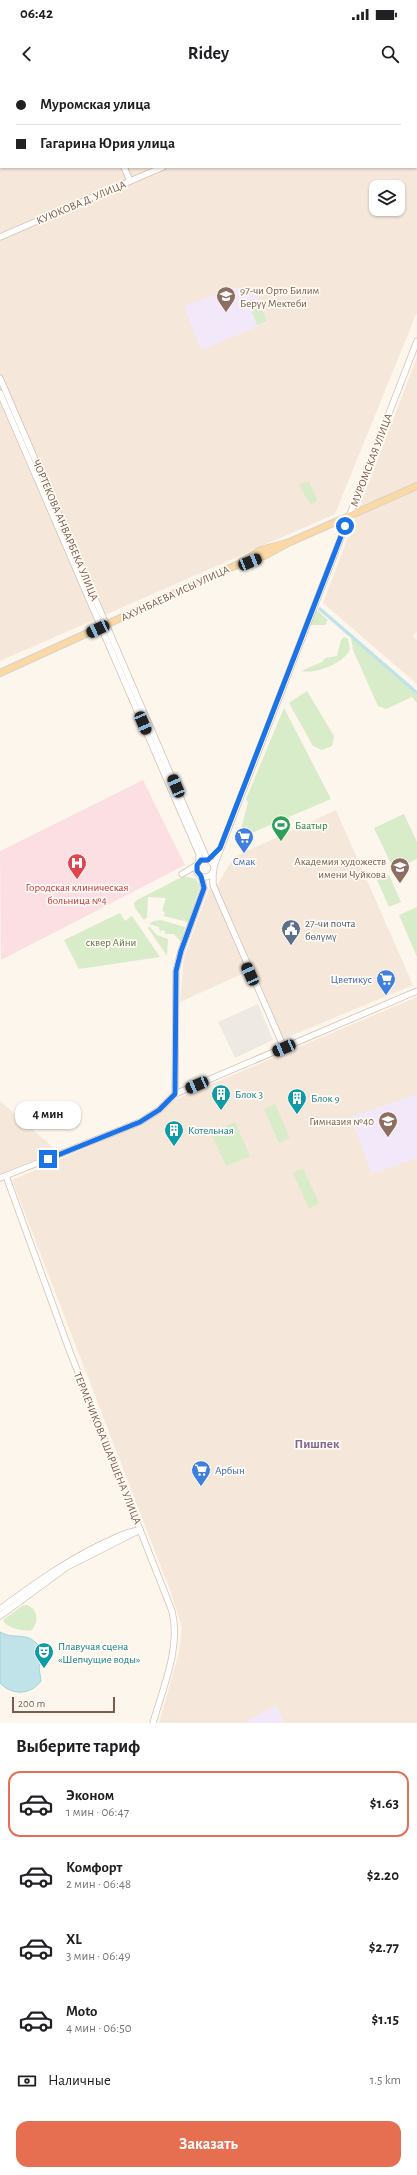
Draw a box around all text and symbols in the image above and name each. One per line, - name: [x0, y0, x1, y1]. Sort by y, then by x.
- text: 06:42: [20, 6, 53, 21]
- icon: back: [16, 43, 38, 65]
- icon: search: [379, 43, 401, 65]
- text: Ridey: [188, 45, 229, 63]
- text: Муромская улица: [40, 97, 151, 112]
- text: Гагарина Юрия улица: [40, 136, 175, 151]
- street label: КУЮКОВА Д. УЛИЦА: [35, 178, 128, 226]
- map controls: [369, 180, 405, 216]
- button: layers: [369, 180, 405, 216]
- school or university icon: 97-чи Орто Билим Берүү Мектеби: [215, 285, 237, 313]
- place label: 97-чи Орто Билим Берүү Мектеби: [240, 285, 319, 309]
- street label: МУРОМСКАЯ УЛИЦА: [349, 412, 394, 508]
- street label: ЧОРТЕКОВА АНВАРБЕКА УЛИЦА: [31, 458, 101, 603]
- route start: [336, 517, 354, 535]
- car: [237, 552, 263, 572]
- street label: АХУНБАЕВА ИСЫ УЛИЦА: [119, 563, 231, 623]
- car: [85, 618, 111, 640]
- car: [133, 710, 153, 736]
- car: [166, 773, 186, 799]
- sports icon: Баатыр: [270, 814, 292, 842]
- place label: Баатыр: [295, 820, 328, 831]
- supermarket icon: Смак: [233, 826, 255, 854]
- hospital icon: Городская клиническая больница №4: [66, 852, 88, 880]
- place label: Смак: [233, 856, 255, 867]
- place label: Академия художеств имени Чуйкова: [294, 856, 386, 880]
- school or university icon: Академия художеств имени Чуйкова: [389, 856, 411, 884]
- place label: Городская клиническая больница №4: [25, 882, 129, 906]
- public building icon: 27-чи почта бөлүмү: [280, 918, 302, 946]
- place label: 27-чи почта бөлүмү: [305, 918, 356, 942]
- park label: сквер Айни: [86, 937, 136, 948]
- car: [240, 961, 260, 987]
- supermarket icon: Цветикус: [375, 968, 397, 996]
- place label: Цветикус: [331, 974, 372, 985]
- car: [271, 1038, 297, 1058]
- car: [184, 1075, 210, 1095]
- building icon: Блок 3: [210, 1083, 232, 1111]
- building icon: Блок 9: [286, 1087, 308, 1115]
- place label: Блок 3: [235, 1089, 263, 1100]
- place label: Блок 9: [311, 1093, 340, 1104]
- callout: 4 мин: [15, 1101, 81, 1129]
- text: 4 мин: [33, 1108, 63, 1121]
- school or university icon: Гимназия №40: [377, 1110, 399, 1138]
- place label: Гимназия №40: [309, 1116, 374, 1127]
- building icon: Котельная: [163, 1119, 185, 1147]
- place label: Котельная: [188, 1125, 234, 1136]
- route end: [39, 1150, 57, 1168]
- street label: ТЕРМЕЧИКОВА ШАРШЕНА УЛИЦА: [72, 1371, 143, 1526]
- district label: Пишпек: [295, 1438, 340, 1451]
- supermarket icon: Арбын: [190, 1459, 212, 1487]
- place label: Арбын: [215, 1465, 245, 1476]
- theatre icon: Плавучая сцена «Шепчущие воды»: [33, 1641, 55, 1669]
- place label: Плавучая сцена «Шепчущие воды»: [58, 1641, 140, 1665]
- scale bar: [12, 1695, 115, 1714]
- text: 200 m: [18, 1698, 45, 1709]
- text: Выберите тариф: [16, 1738, 140, 1756]
- icon: car: [18, 1786, 54, 1822]
- text: Эконом: [66, 1788, 114, 1803]
- text: $1.63: [370, 1796, 399, 1811]
- text: 1 мин · 06:47: [66, 1806, 129, 1819]
- icon: car: [18, 1858, 54, 1894]
- text: Комфорт: [66, 1860, 122, 1875]
- text: $2.20: [367, 1868, 399, 1883]
- text: 2 мин · 06:48: [66, 1878, 131, 1891]
- icon: car: [18, 1930, 54, 1966]
- text: XL: [66, 1932, 82, 1947]
- text: $2.77: [369, 1940, 399, 1955]
- text: 3 мин · 06:49: [66, 1950, 131, 1963]
- icon: car: [18, 2002, 54, 2038]
- text: Moto: [66, 2004, 98, 2019]
- text: $1.15: [372, 2012, 399, 2027]
- text: 4 мин · 06:50: [66, 2022, 132, 2035]
- icon: cash: [16, 2070, 38, 2092]
- text: Наличные: [48, 2073, 111, 2088]
- text: 1.5 km: [370, 2074, 401, 2087]
- button: Заказать: [16, 2121, 401, 2167]

